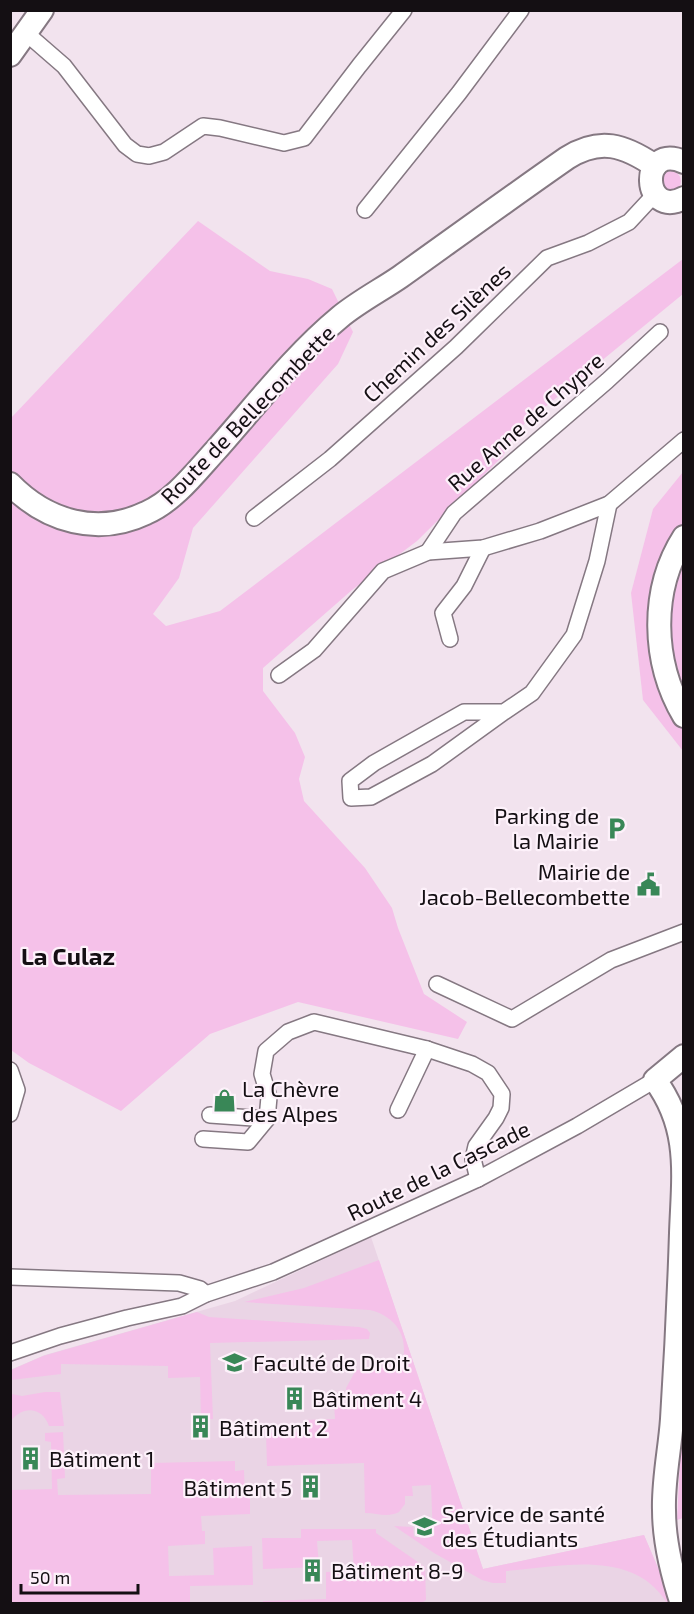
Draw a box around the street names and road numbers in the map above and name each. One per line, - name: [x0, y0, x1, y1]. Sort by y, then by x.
- street label: Chemin des Silènes: [357, 257, 515, 407]
- street label: Route de Bellecombette: [155, 319, 339, 509]
- street label: Rue Anne de Chypre: [442, 346, 608, 496]
- street label: Route de la Cascade: [343, 1115, 533, 1225]

